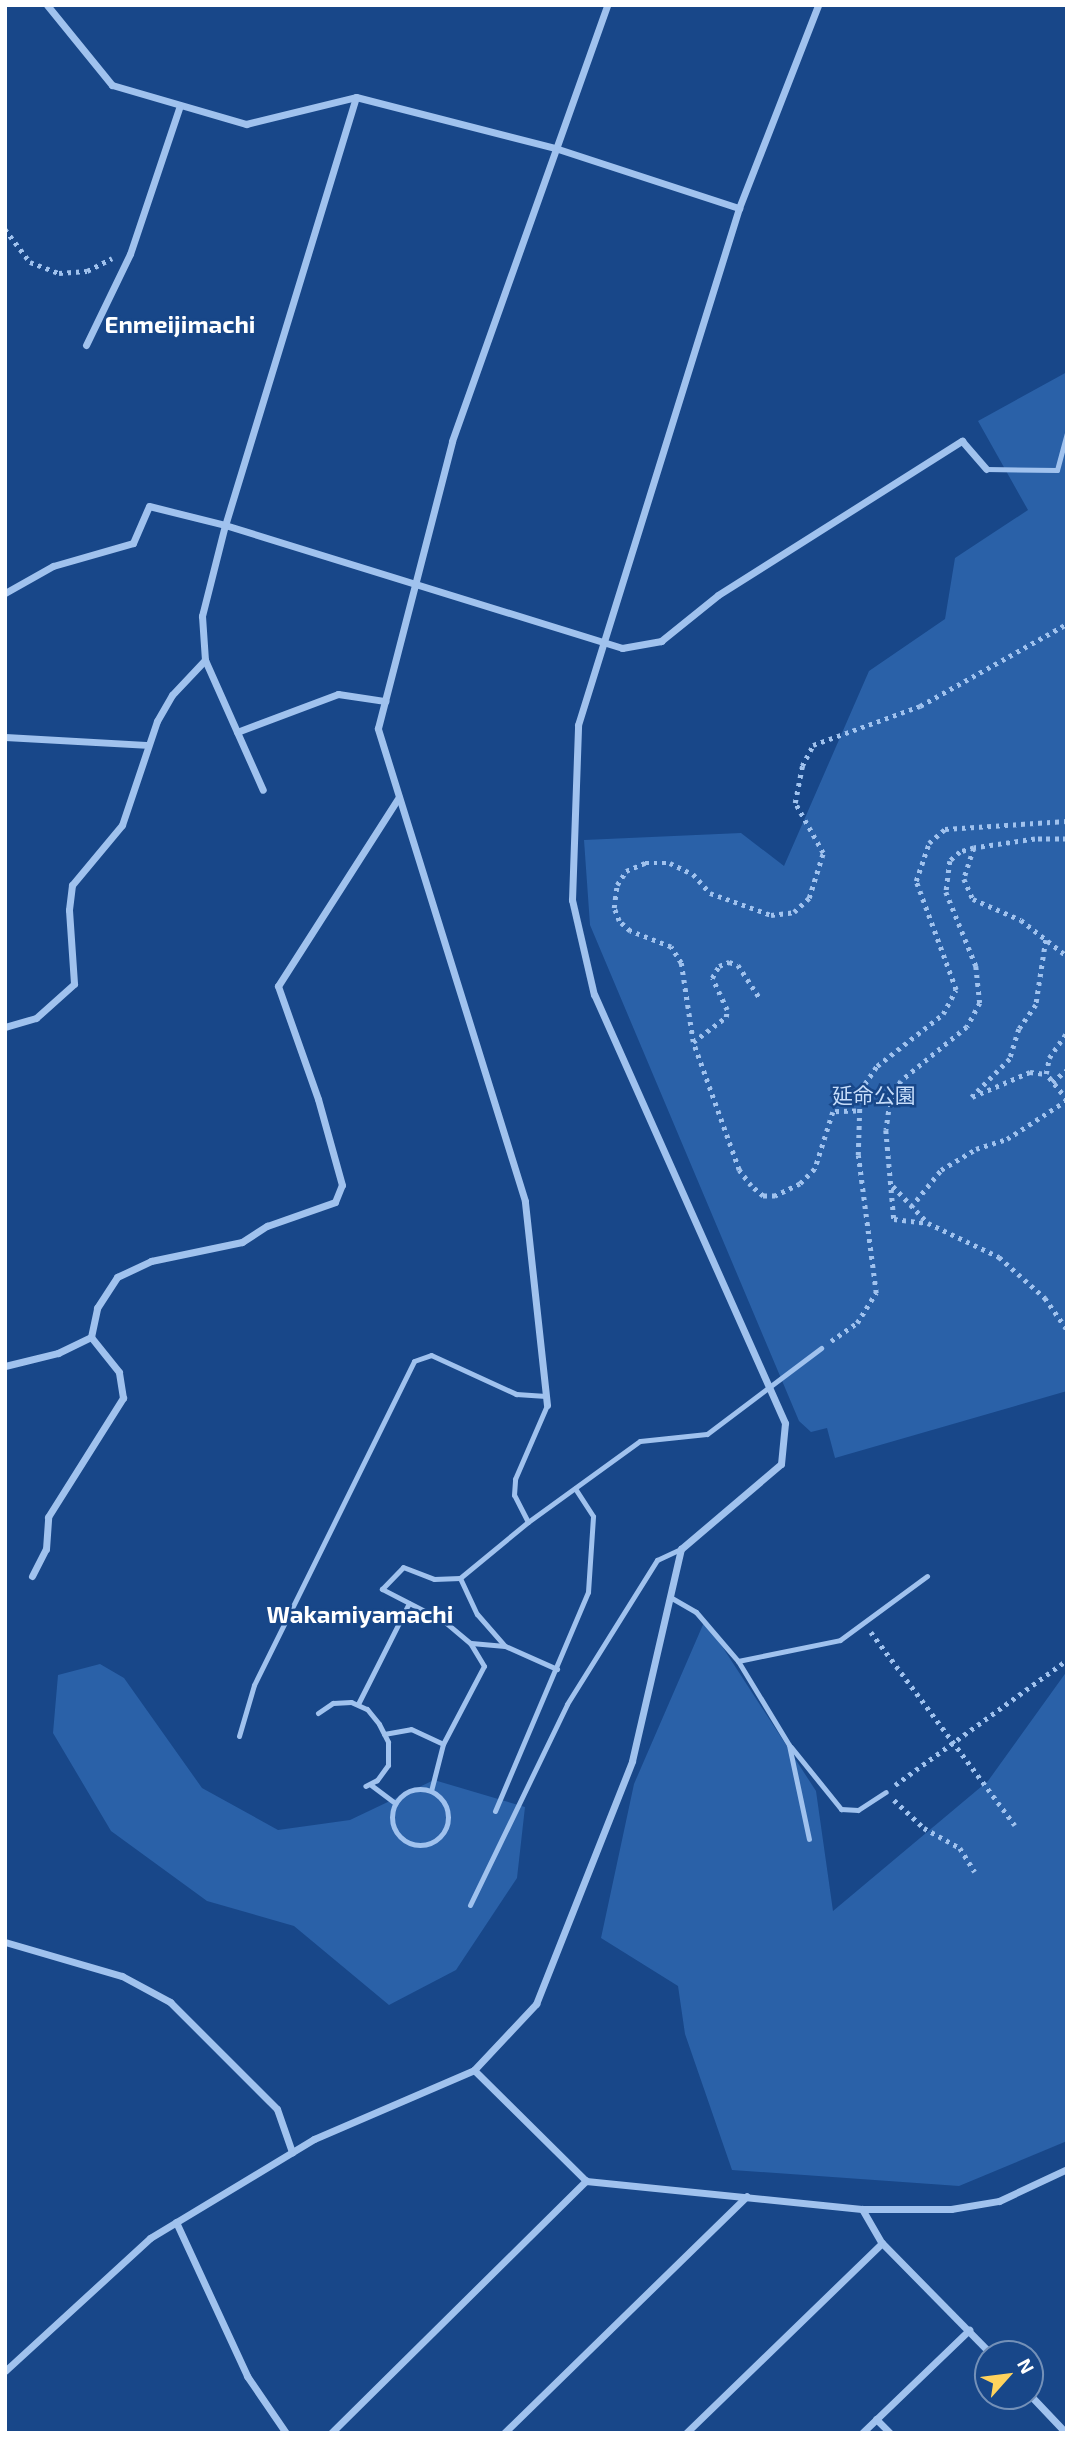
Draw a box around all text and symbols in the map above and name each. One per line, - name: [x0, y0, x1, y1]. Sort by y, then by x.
- district label: Enmeijimachi: [105, 310, 255, 338]
- park label: 延命公園: [832, 1082, 916, 1108]
- district label: Wakamiyamachi: [267, 1600, 453, 1628]
- north arrow: [974, 2340, 1044, 2410]
- text: N: [1013, 2354, 1040, 2377]

